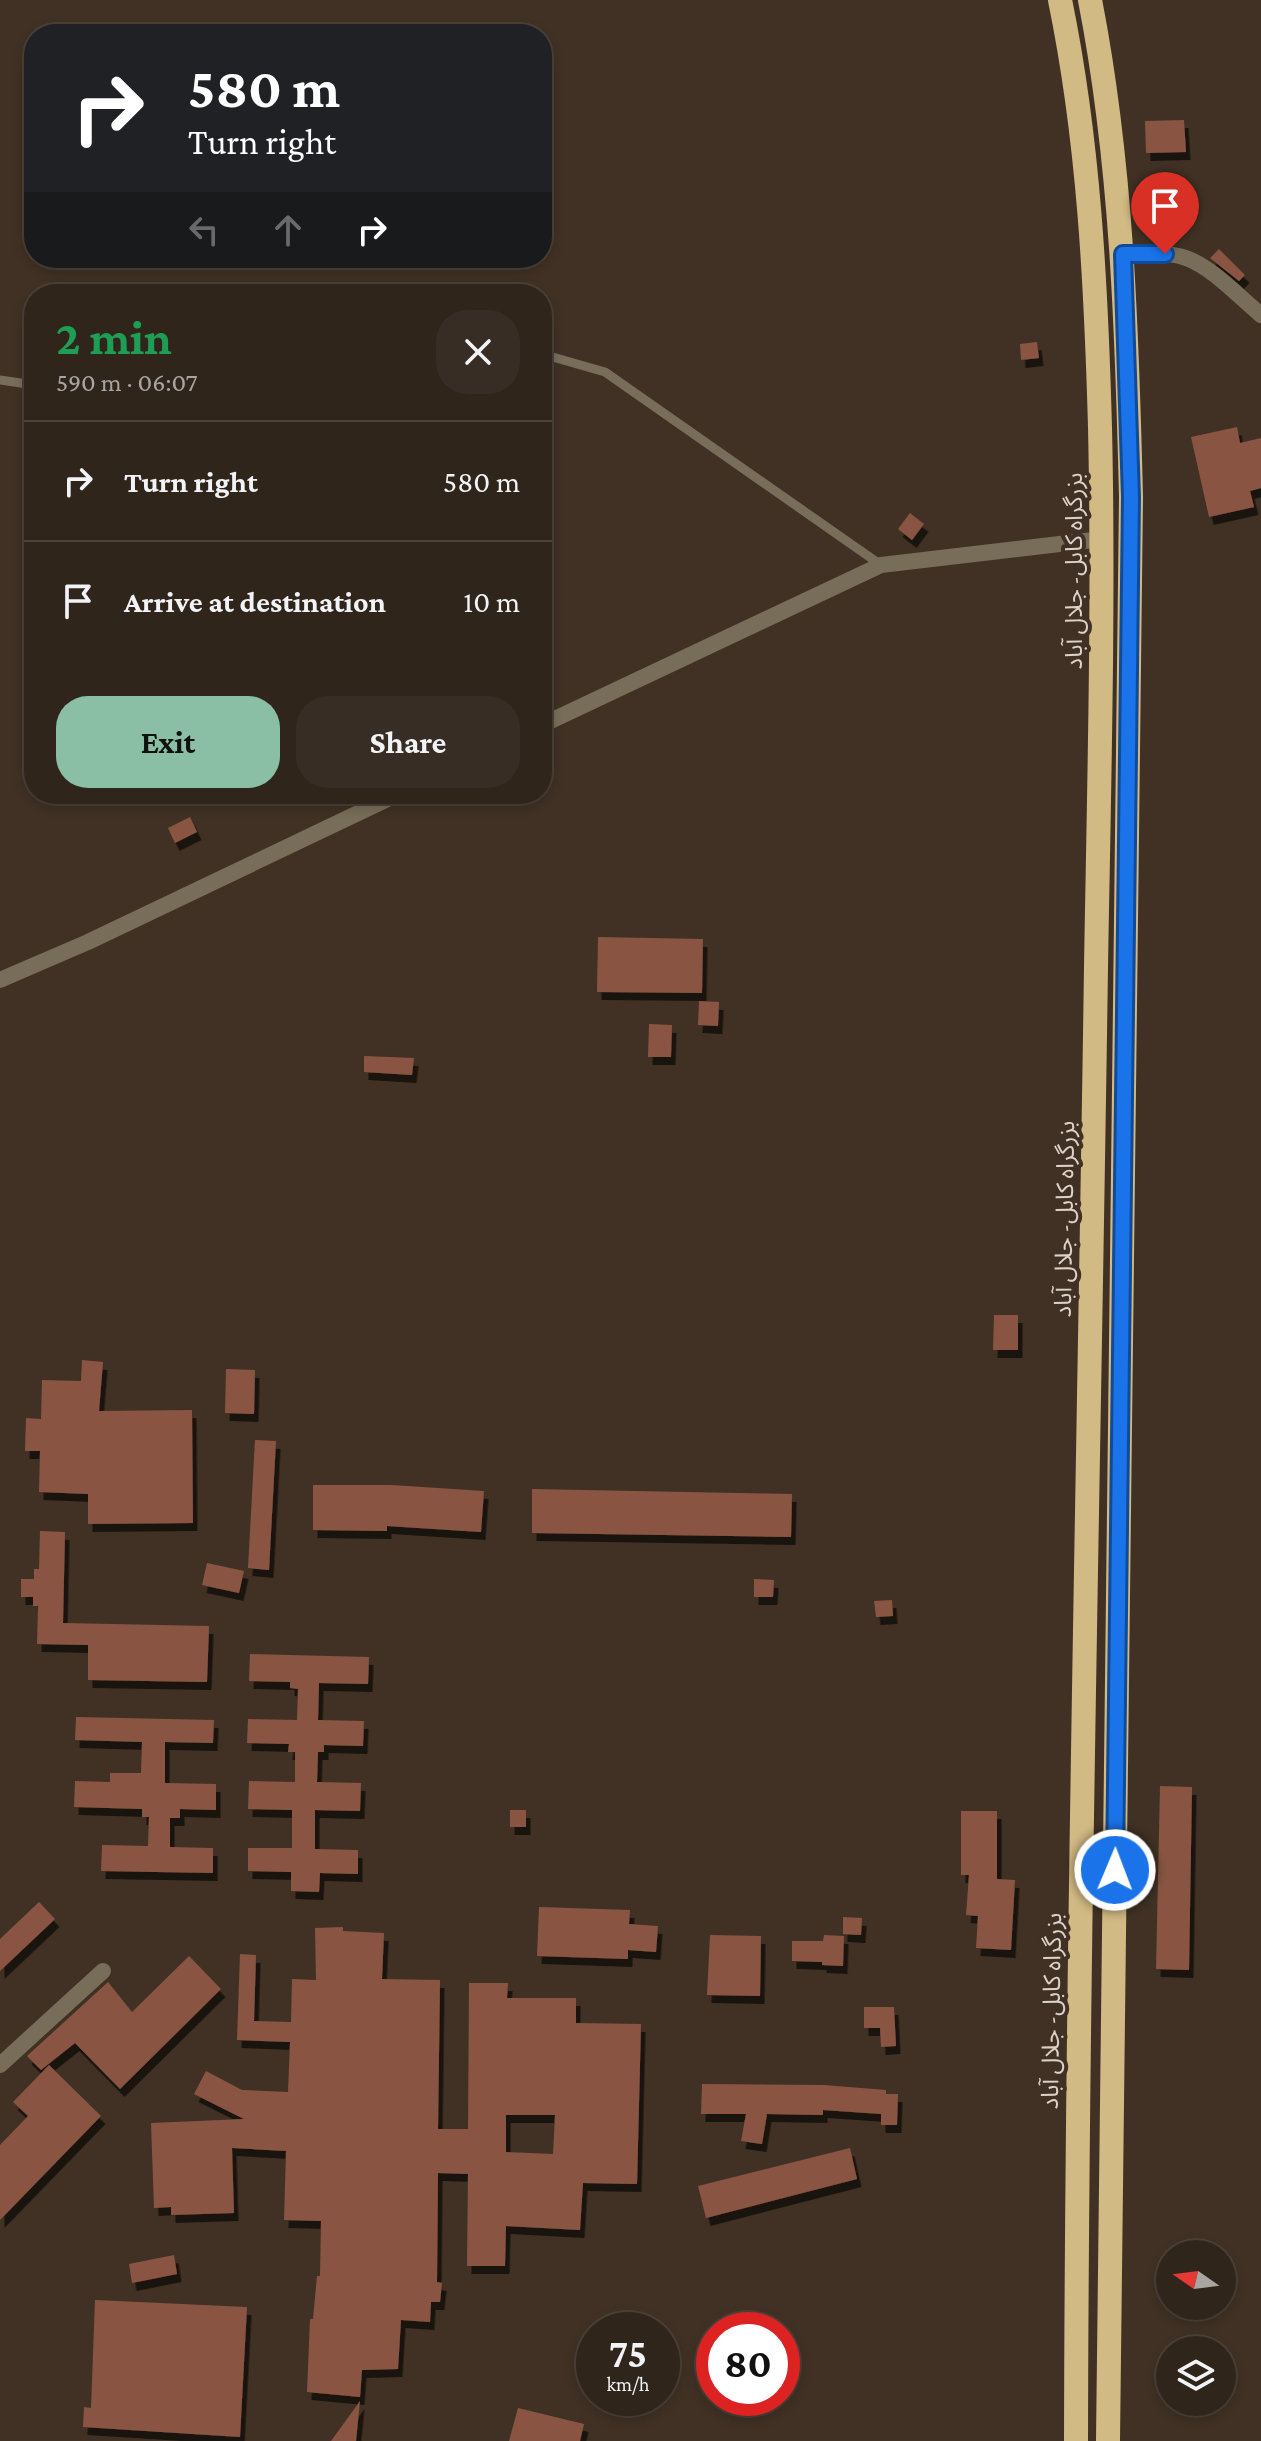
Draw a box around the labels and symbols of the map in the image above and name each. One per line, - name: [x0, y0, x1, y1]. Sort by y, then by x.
- pin: [1131, 172, 1199, 254]
- street label: بزرگراه کابل- جلال آباد: [1060, 473, 1088, 669]
- street label: بزرگراه کابل- جلال آباد: [1049, 1120, 1080, 1318]
- position arrow: [1073, 1828, 1157, 1912]
- street label: بزرگراه کابل- جلال آباد: [1036, 1912, 1067, 2110]
- north arrow: [1156, 2240, 1236, 2320]
- speed limit sign: 80: [696, 2312, 800, 2416]

